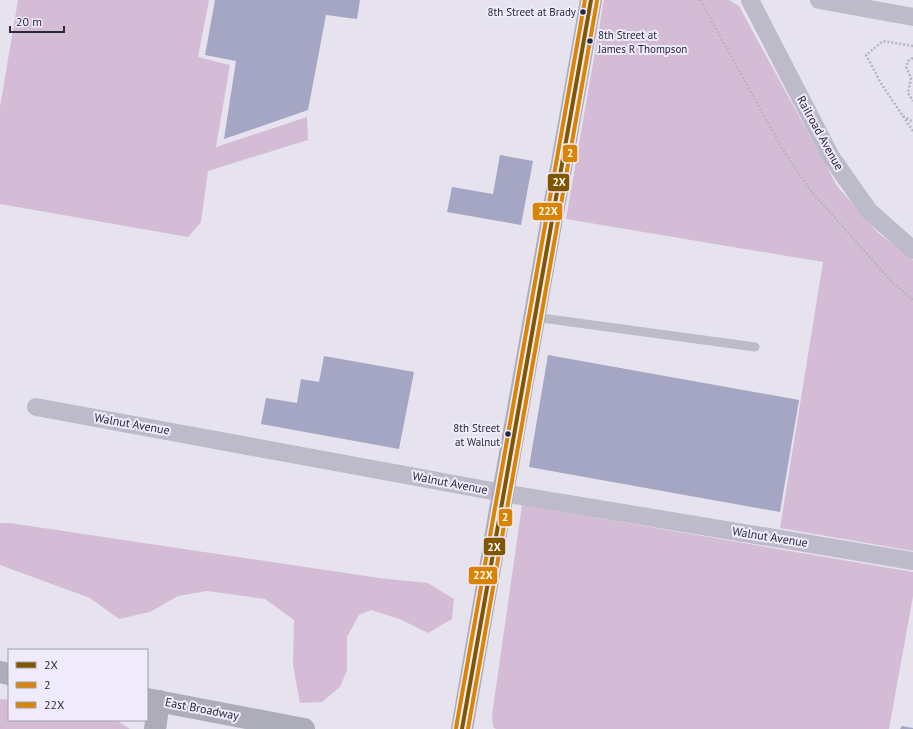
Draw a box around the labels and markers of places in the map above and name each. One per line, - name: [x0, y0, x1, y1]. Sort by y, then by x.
- place label: 8th Street at Brady: [488, 5, 577, 19]
- marker: 8th Street at Brady: [578, 7, 588, 17]
- place label: 8th Street at James R Thompson: [597, 28, 687, 56]
- marker: 8th Street at James R Thompson: [585, 36, 595, 46]
- place label: 8th Street at Walnut: [453, 421, 500, 449]
- marker: 8th Street at Walnut: [503, 429, 513, 439]

